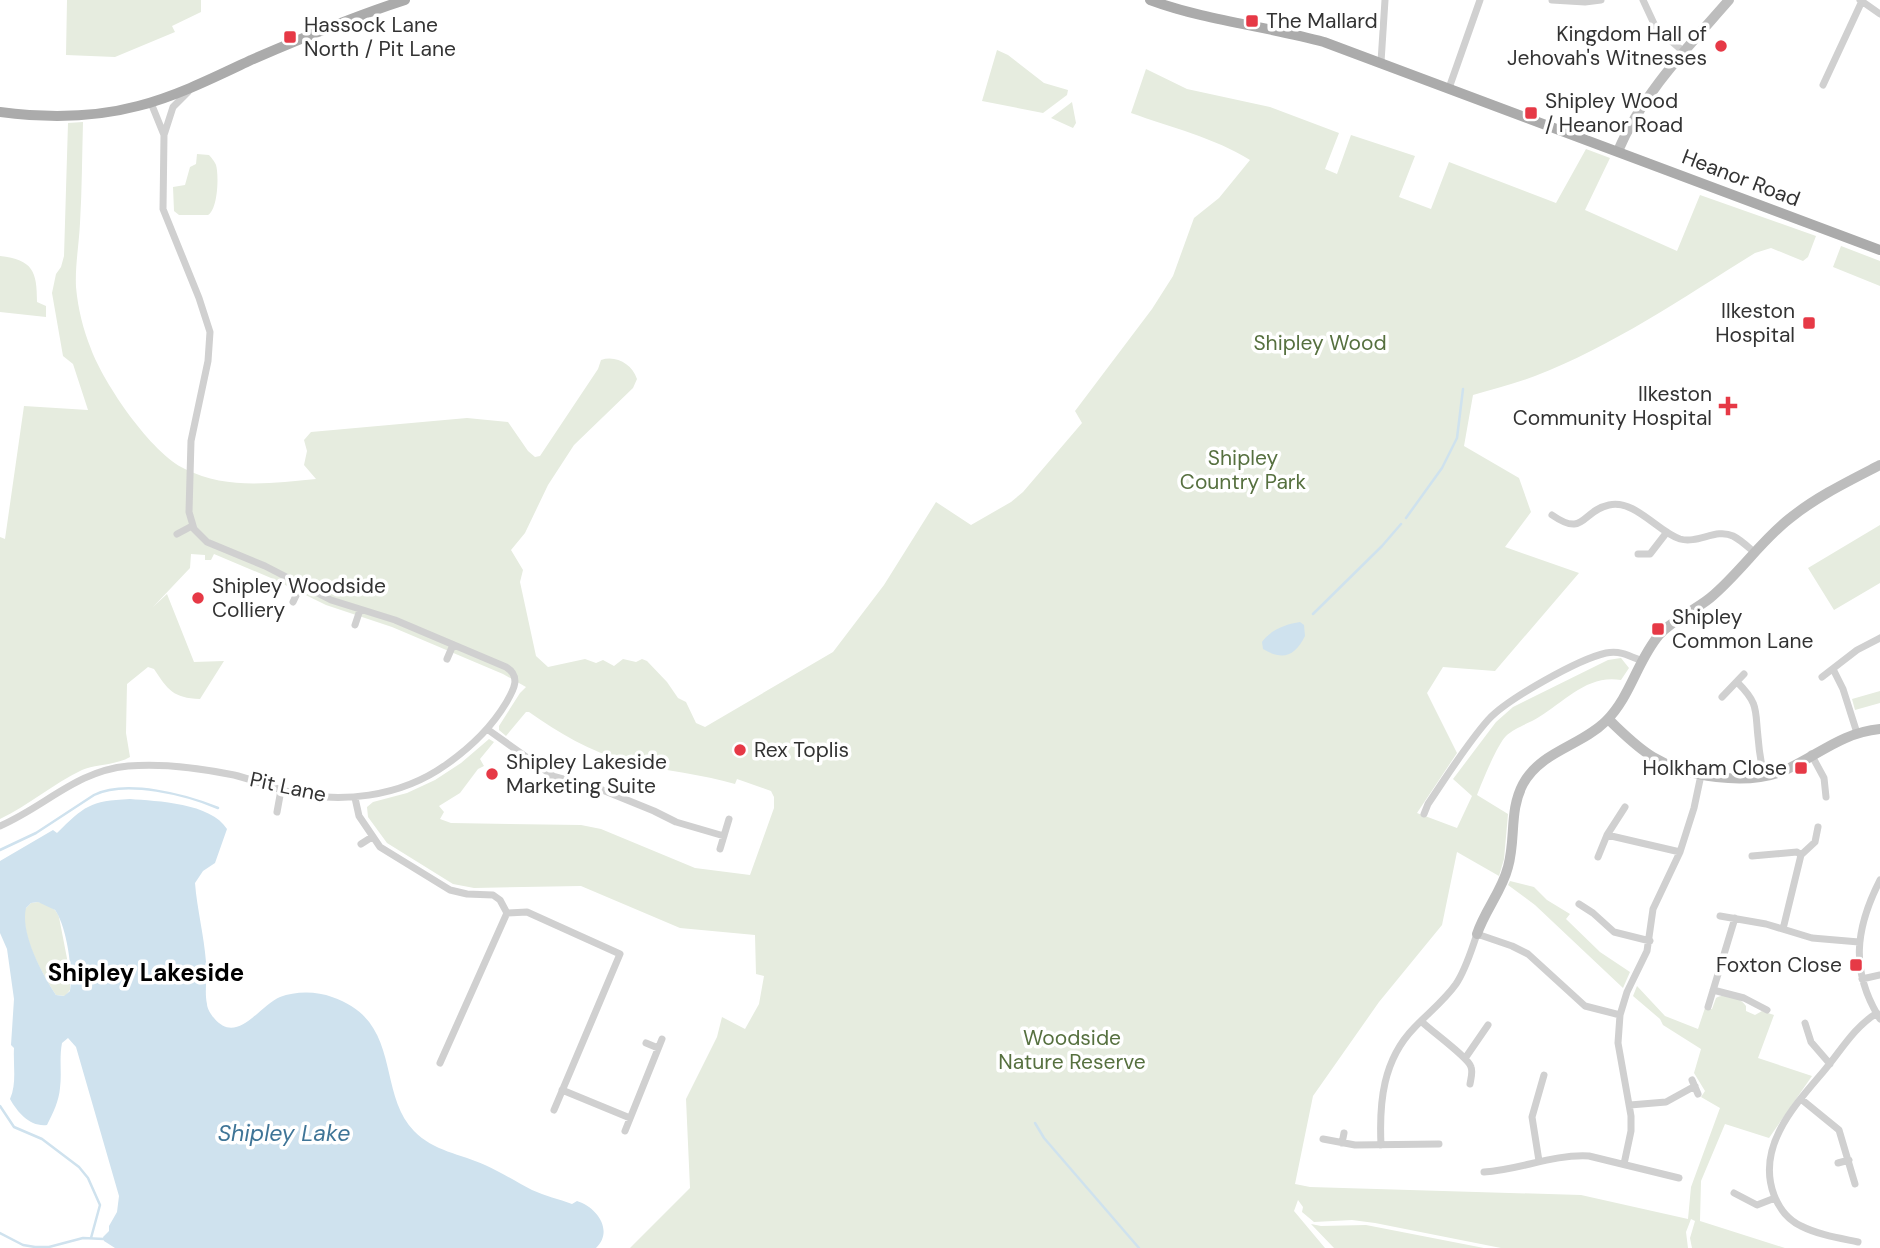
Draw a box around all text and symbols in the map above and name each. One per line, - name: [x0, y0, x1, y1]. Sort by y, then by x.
- place label: The Mallard: [1266, 7, 1378, 35]
- place label: Hassock Lane North / Pit Lane: [304, 11, 456, 63]
- marker: The Mallard: [1244, 13, 1260, 29]
- place label: Kingdom Hall of Jehovah's Witnesses: [1507, 20, 1707, 72]
- marker: Hassock Lane North / Pit Lane: [282, 29, 298, 45]
- marker: Kingdom Hall of Jehovah's Witnesses: [1713, 38, 1729, 54]
- place label: Shipley Wood / Heanor Road: [1545, 87, 1683, 139]
- marker: Shipley Wood / Heanor Road: [1523, 105, 1539, 121]
- street label: Heanor Road: [1678, 143, 1804, 213]
- place label: Ilkeston Hospital: [1715, 297, 1795, 349]
- marker: Ilkeston Hospital: [1801, 315, 1817, 331]
- park label: Shipley Wood: [1253, 329, 1387, 357]
- place label: Ilkeston Community Hospital: [1513, 380, 1712, 432]
- marker: Ilkeston Community Hospital: [1718, 396, 1738, 416]
- park label: Shipley Country Park: [1180, 444, 1307, 496]
- place label: Shipley Woodside Colliery: [212, 572, 386, 624]
- marker: Shipley Woodside Colliery: [190, 590, 206, 606]
- place label: Shipley Common Lane: [1672, 603, 1814, 655]
- marker: Shipley Common Lane: [1650, 621, 1666, 637]
- place label: Rex Toplis: [754, 736, 849, 764]
- marker: Rex Toplis: [732, 742, 748, 758]
- place label: Shipley Lakeside Marketing Suite: [506, 748, 667, 800]
- place label: Holkham Close: [1643, 754, 1787, 782]
- marker: Holkham Close: [1793, 760, 1809, 776]
- street label: Pit Lane: [247, 765, 329, 809]
- marker: Shipley Lakeside Marketing Suite: [484, 766, 500, 782]
- place label: Foxton Close: [1716, 951, 1842, 979]
- district label: Shipley Lakeside: [48, 957, 244, 988]
- marker: Foxton Close: [1848, 957, 1864, 973]
- park label: Woodside Nature Reserve: [998, 1024, 1146, 1076]
- water label: Shipley Lake: [218, 1118, 350, 1148]

